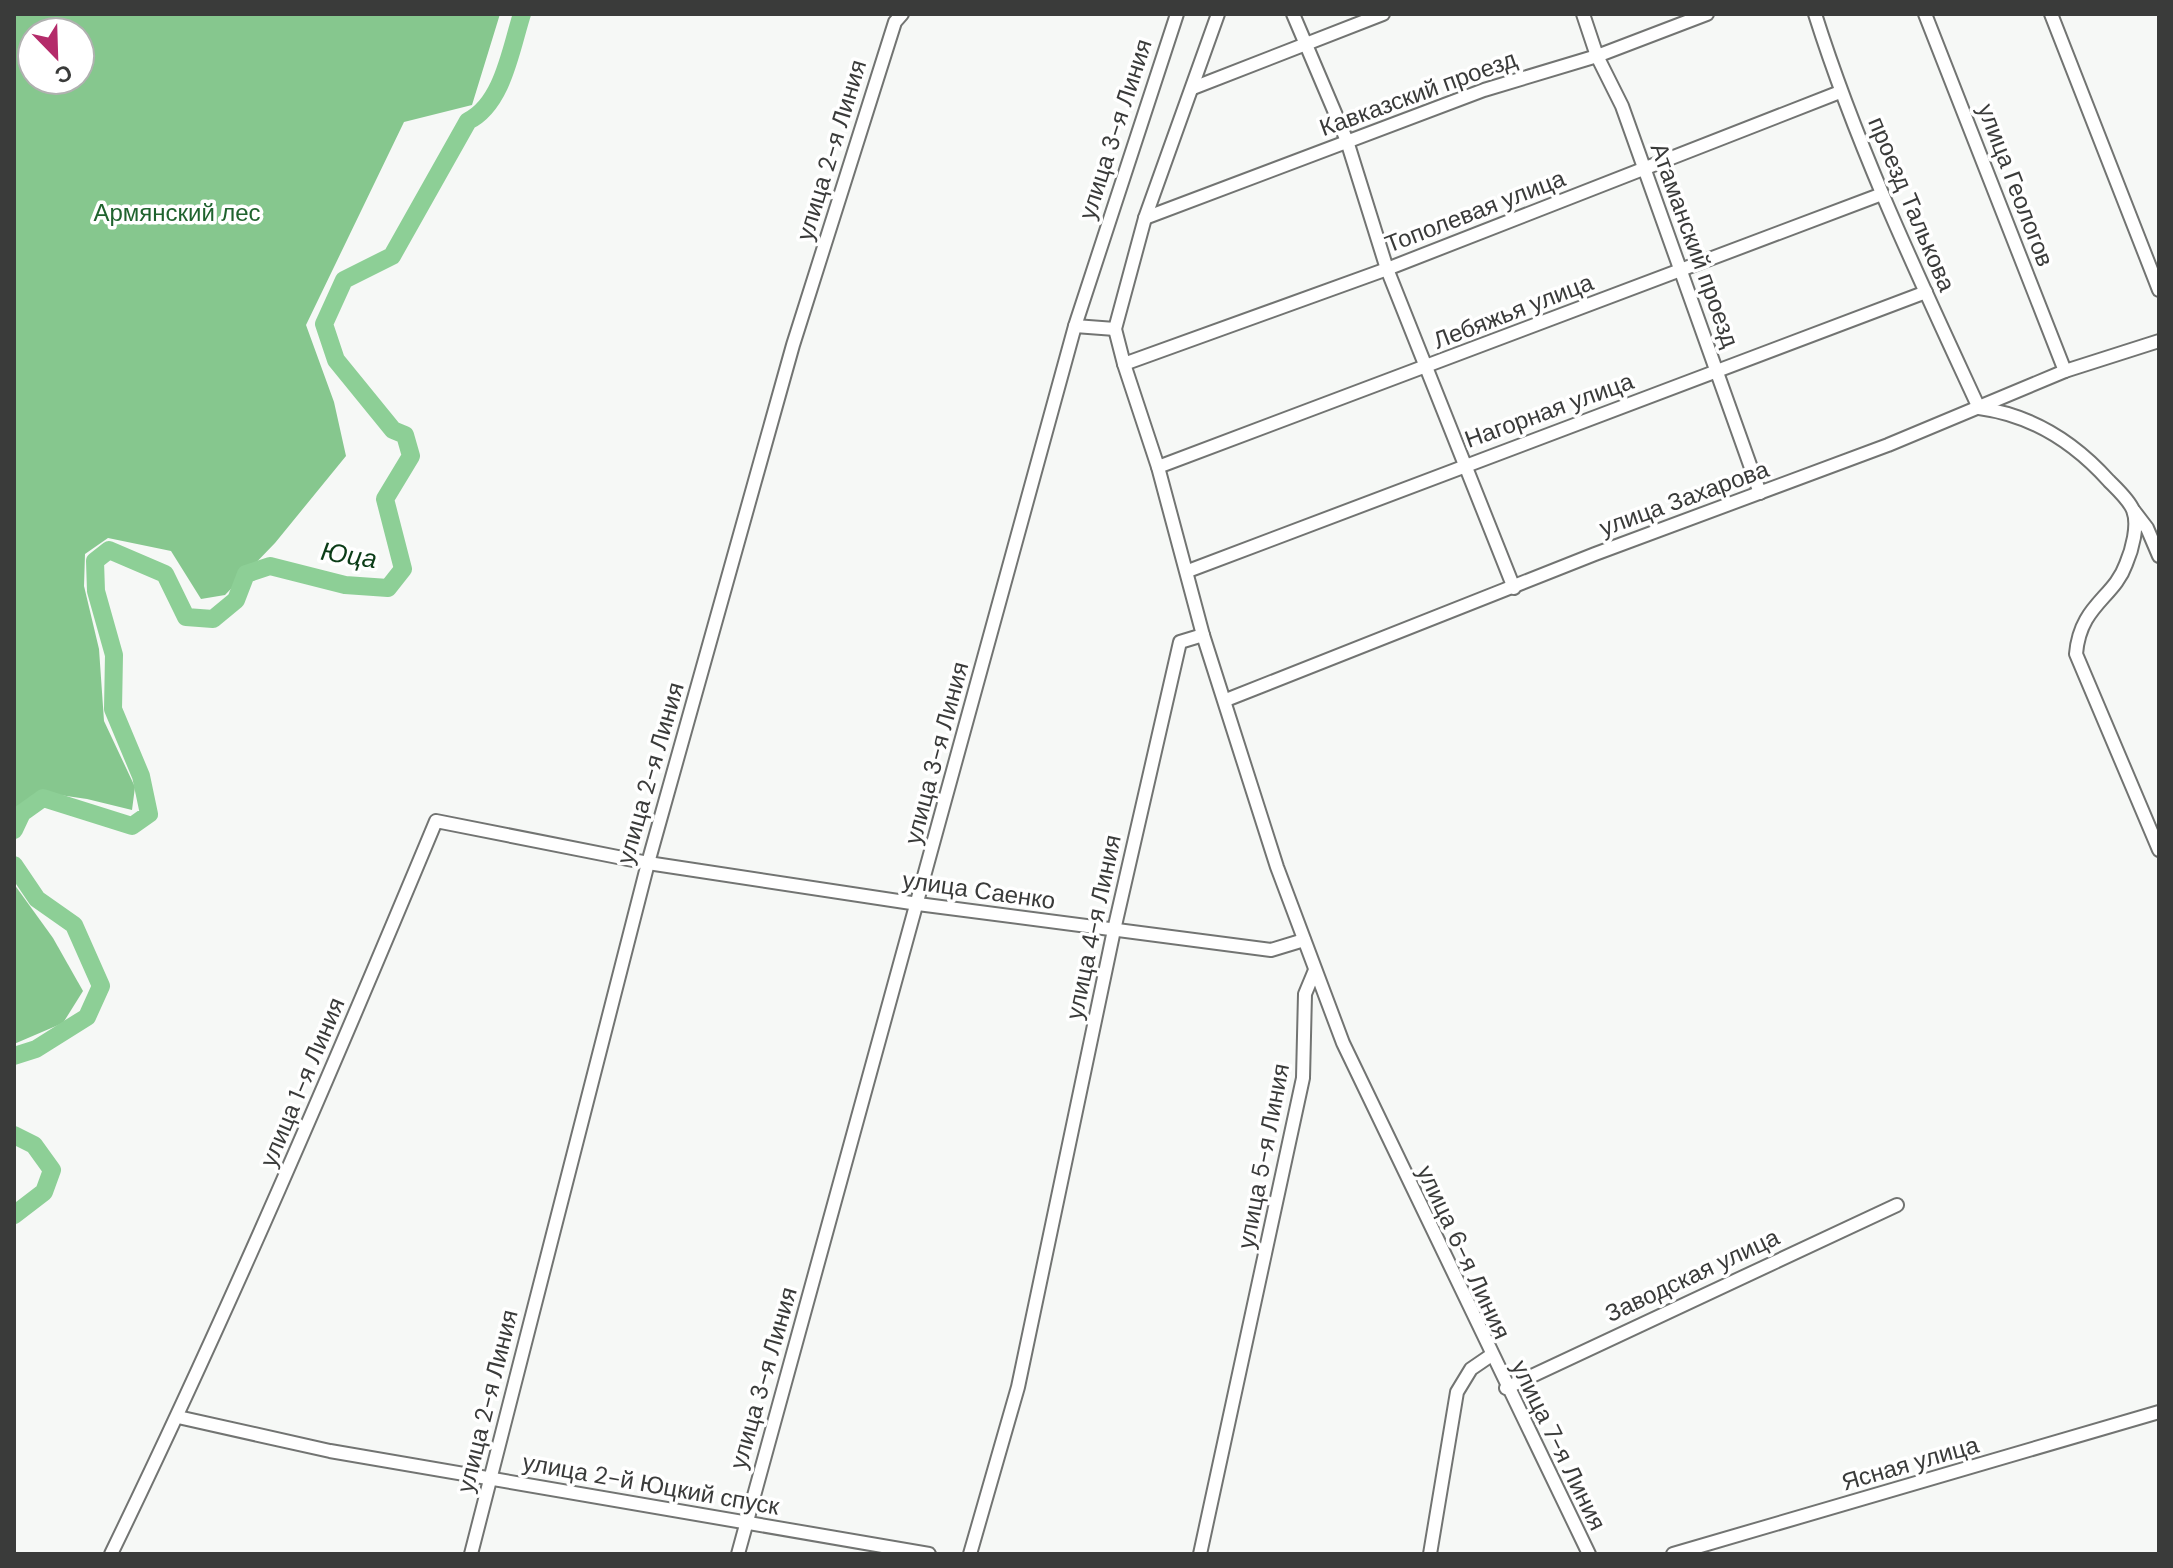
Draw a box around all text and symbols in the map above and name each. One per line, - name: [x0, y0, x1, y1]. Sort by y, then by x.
- north arrow: [16, 16, 96, 96]
- street label: улица 3-я Линия: [1071, 35, 1159, 223]
- street label: Кавказский проезд: [1315, 43, 1521, 143]
- street label: улица 2-я Линия: [789, 56, 873, 244]
- text: С: [51, 57, 77, 90]
- street label: улица Геологов: [1971, 99, 2061, 271]
- street label: проезд Талькова: [1861, 112, 1963, 297]
- street label: Атаманский проезд: [1644, 139, 1746, 351]
- street label: Тополевая улица: [1381, 162, 1570, 260]
- park label: Армянский лес: [93, 197, 261, 228]
- street label: Лебяжья улица: [1429, 266, 1598, 356]
- street label: Нагорная улица: [1460, 365, 1638, 455]
- street label: улица Захарова: [1595, 453, 1773, 543]
- water label: Юца: [319, 534, 379, 576]
- street label: улица 3-я Линия: [897, 658, 975, 848]
- street label: улица 2-я Линия: [609, 679, 691, 867]
- street label: улица 4-я Линия: [1058, 832, 1128, 1022]
- street label: улица Саенко: [901, 864, 1057, 916]
- street label: улица 1-я Линия: [252, 993, 352, 1171]
- street label: улица 5-я Линия: [1230, 1061, 1296, 1251]
- street label: улица 6-я Линия: [1410, 1160, 1518, 1344]
- street label: Заводская улица: [1600, 1221, 1785, 1329]
- street label: улица 3-я Линия: [722, 1283, 804, 1473]
- street label: улица 2-я Линия: [449, 1306, 525, 1496]
- street label: улица 7-я Линия: [1504, 1355, 1614, 1535]
- street label: Ясная улица: [1838, 1428, 1983, 1497]
- street label: улица 2-й Юцкий спуск: [520, 1446, 782, 1522]

